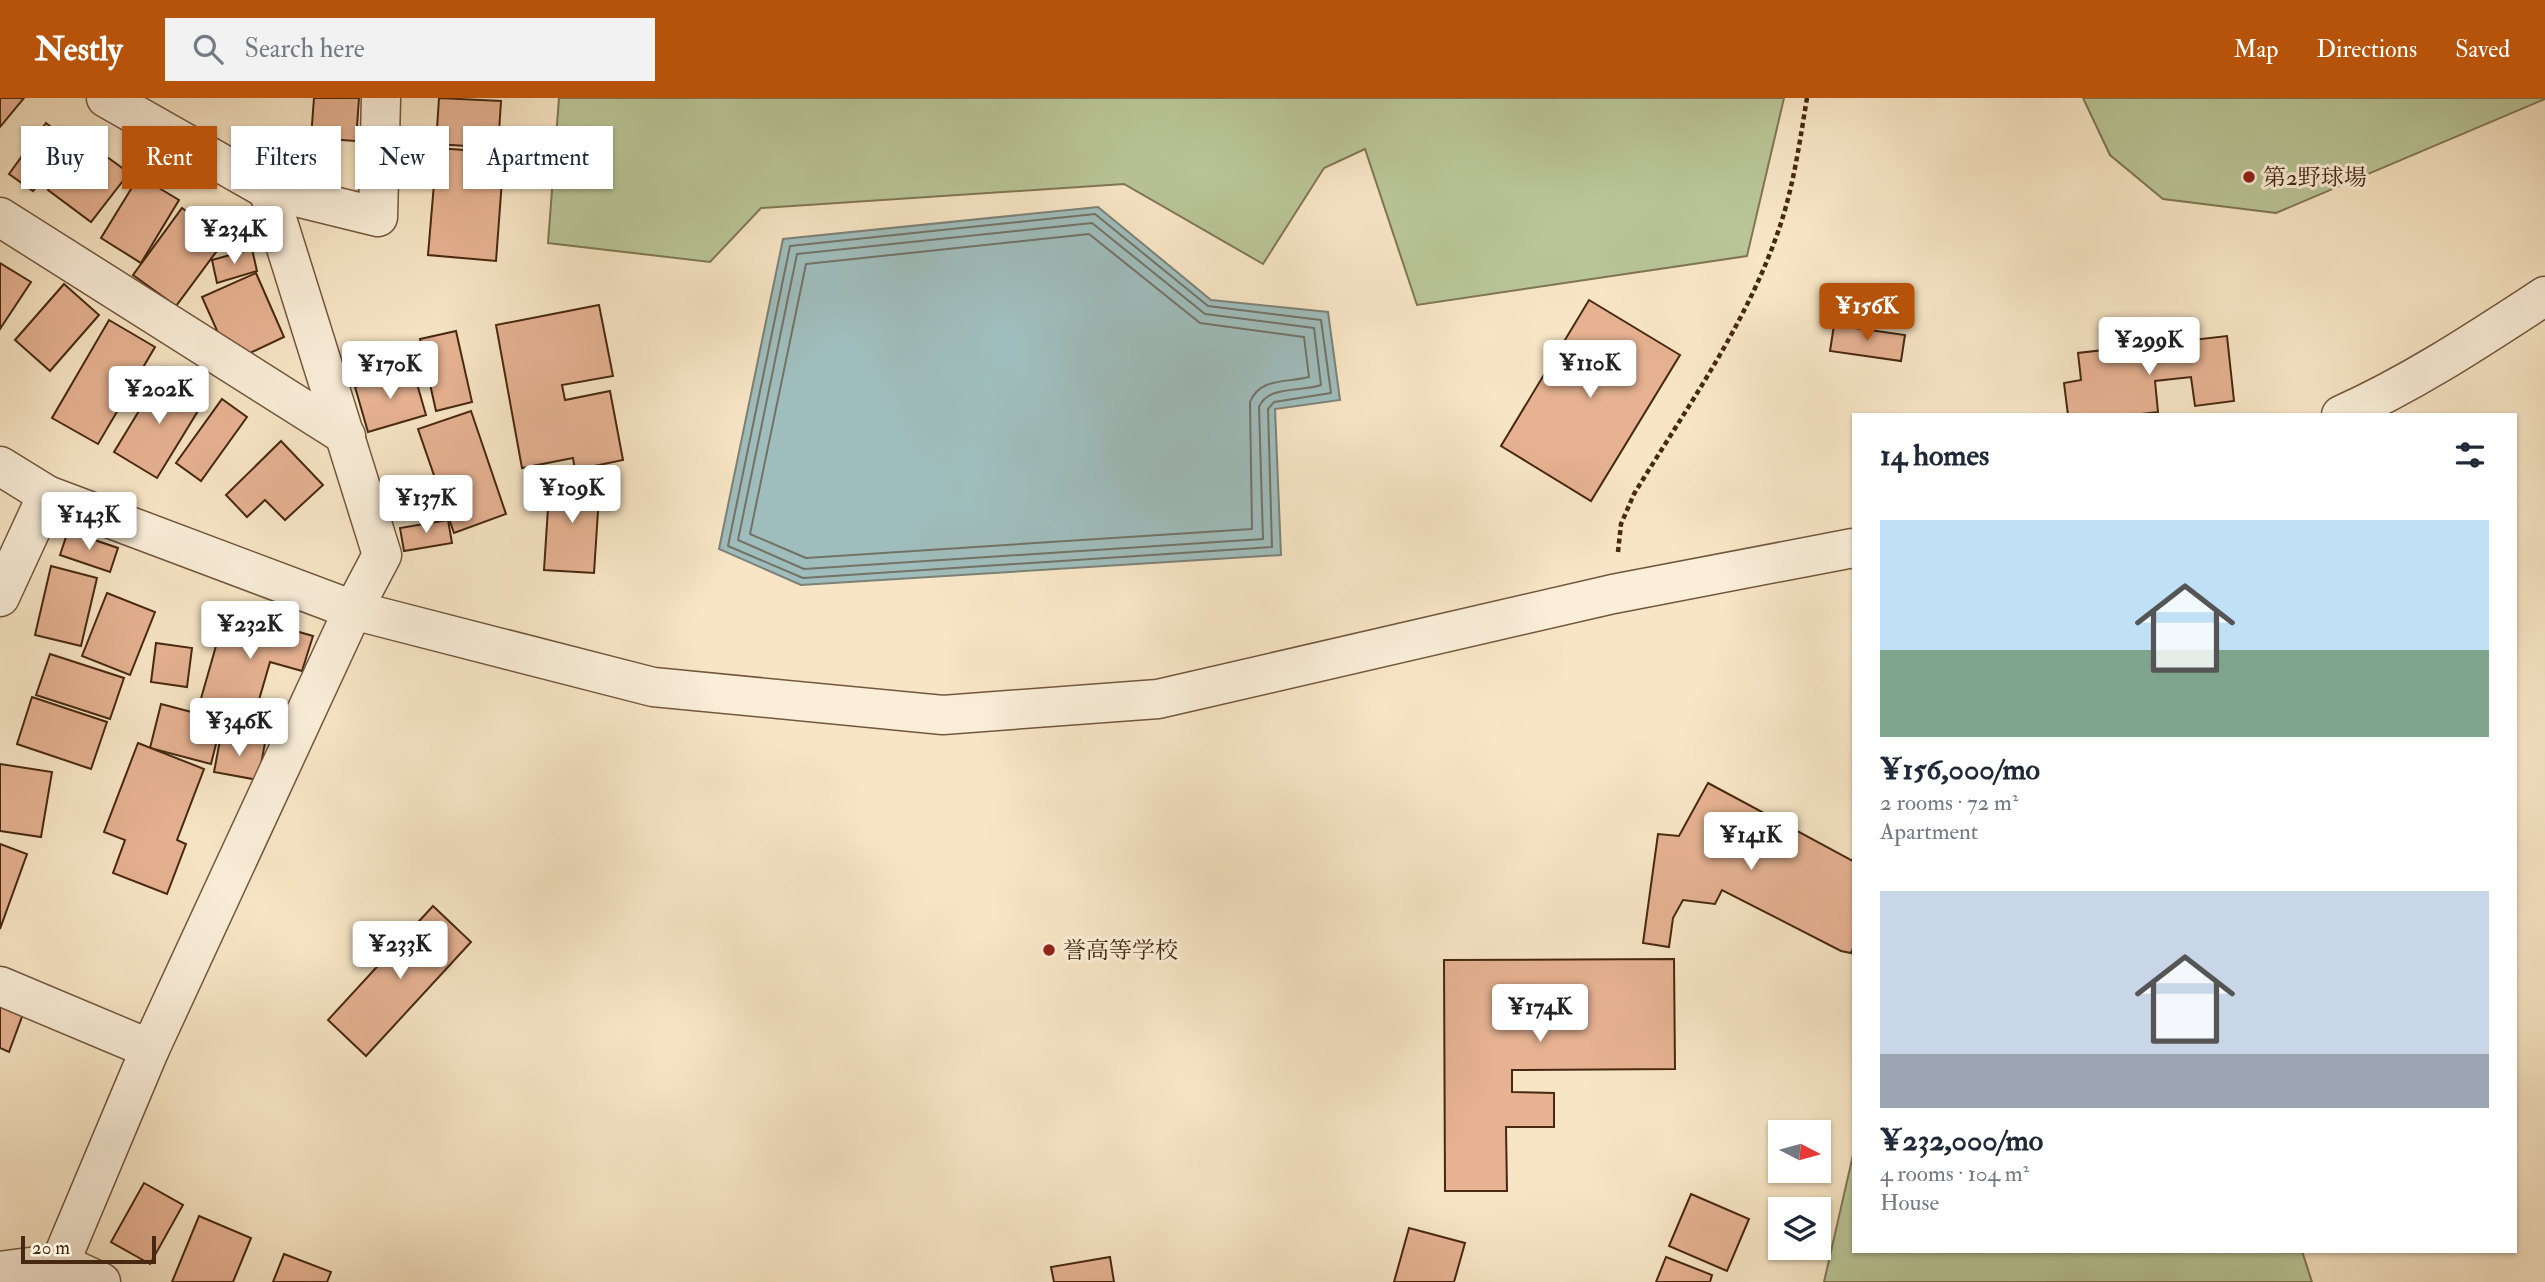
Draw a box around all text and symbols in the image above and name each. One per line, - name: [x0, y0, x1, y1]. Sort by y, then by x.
- search box: [165, 18, 655, 81]
- text: Nestly: [35, 29, 123, 70]
- icon: search: [189, 30, 227, 68]
- text: Search here: [245, 33, 365, 65]
- text: Map: [2233, 34, 2278, 65]
- text: Directions: [2316, 34, 2417, 65]
- text: Saved: [2455, 34, 2510, 65]
- chip: Buy: [21, 126, 108, 189]
- chip: Rent: [122, 126, 217, 189]
- chip: Filters: [231, 126, 341, 189]
- chip: New: [355, 126, 449, 189]
- chip: Apartment: [463, 126, 613, 189]
- place label: 第2野球場: [2263, 163, 2367, 192]
- marker: 第2野球場: [2241, 169, 2257, 185]
- pin: ¥234K: [185, 206, 283, 266]
- text: ¥234K: [201, 214, 267, 243]
- pin: ¥156K: [1818, 284, 1916, 343]
- text: ¥156K: [1835, 291, 1899, 320]
- pin: ¥299K: [2100, 317, 2198, 377]
- text: ¥299K: [2115, 325, 2183, 354]
- pin: ¥110K: [1541, 341, 1639, 400]
- pin: ¥170K: [341, 342, 439, 401]
- text: ¥110K: [1559, 348, 1621, 377]
- text: ¥170K: [358, 349, 422, 378]
- pin: ¥202K: [110, 366, 208, 426]
- text: ¥202K: [125, 374, 193, 403]
- icon: filters: [2451, 436, 2489, 474]
- text: 14 homes: [1880, 437, 1989, 474]
- pin: ¥109K: [523, 466, 621, 525]
- text: ¥109K: [539, 473, 605, 502]
- pin: ¥137K: [377, 476, 475, 535]
- text: ¥137K: [396, 483, 456, 512]
- pin: ¥143K: [40, 492, 138, 552]
- text: ¥143K: [58, 500, 120, 529]
- icon: home: [2122, 565, 2248, 691]
- pin: ¥232K: [201, 602, 299, 661]
- text: ¥232K: [217, 609, 283, 638]
- pin: ¥346K: [190, 698, 288, 758]
- text: ¥346K: [206, 706, 272, 735]
- text: ¥156,000/mo: [1880, 751, 2040, 788]
- text: 2 rooms · 72 m²: [1880, 788, 2018, 817]
- pin: ¥141K: [1702, 812, 1800, 872]
- text: Apartment: [1880, 817, 1978, 846]
- text: ¥141K: [1720, 820, 1782, 849]
- pin: ¥233K: [351, 922, 449, 981]
- text: ¥233K: [369, 929, 431, 958]
- place label: 誉高等学校: [1063, 936, 1178, 965]
- icon: home: [2122, 936, 2248, 1062]
- marker: 誉高等学校: [1041, 942, 1057, 958]
- pin: ¥174K: [1491, 984, 1589, 1044]
- text: ¥174K: [1508, 992, 1572, 1021]
- north arrow: [1768, 1120, 1830, 1183]
- map controls: [1768, 1120, 1831, 1260]
- text: ¥232,000/mo: [1880, 1122, 2043, 1159]
- text: 4 rooms · 104 m²: [1880, 1159, 2029, 1188]
- text: House: [1880, 1188, 1939, 1217]
- button: layers: [1768, 1197, 1831, 1260]
- scale bar: [21, 1233, 156, 1265]
- text: 20 m: [32, 1236, 70, 1260]

